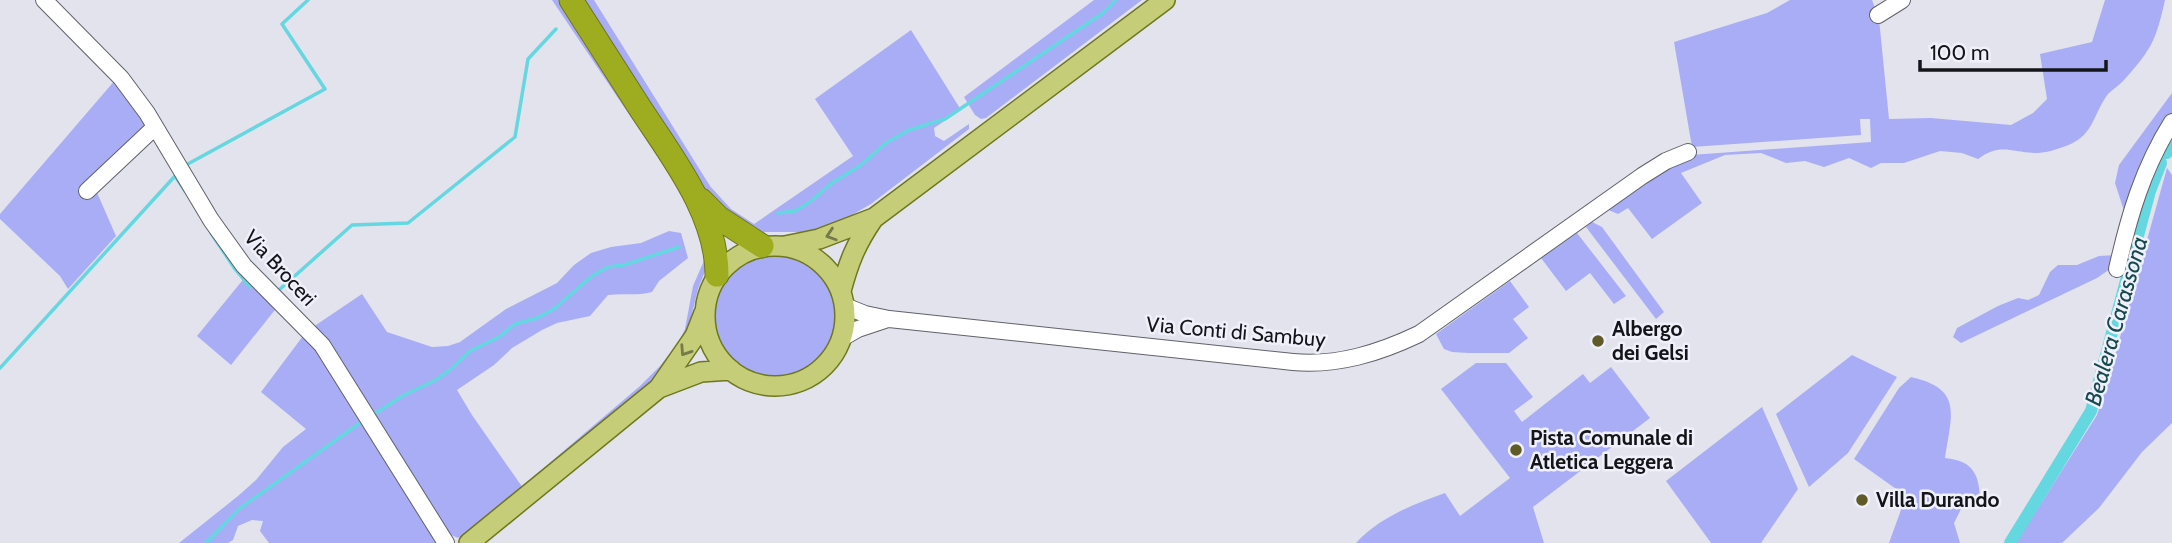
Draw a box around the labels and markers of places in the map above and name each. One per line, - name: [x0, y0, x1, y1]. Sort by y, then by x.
- place label: Albergo dei Gelsi: [1612, 316, 1689, 365]
- marker: Albergo dei Gelsi: [1590, 333, 1606, 349]
- place label: Pista Comunale di Atletica Leggera: [1530, 425, 1693, 474]
- marker: Pista Comunale di Atletica Leggera: [1508, 442, 1524, 458]
- place label: Villa Durando: [1876, 487, 2000, 512]
- marker: Villa Durando: [1854, 492, 1870, 508]

